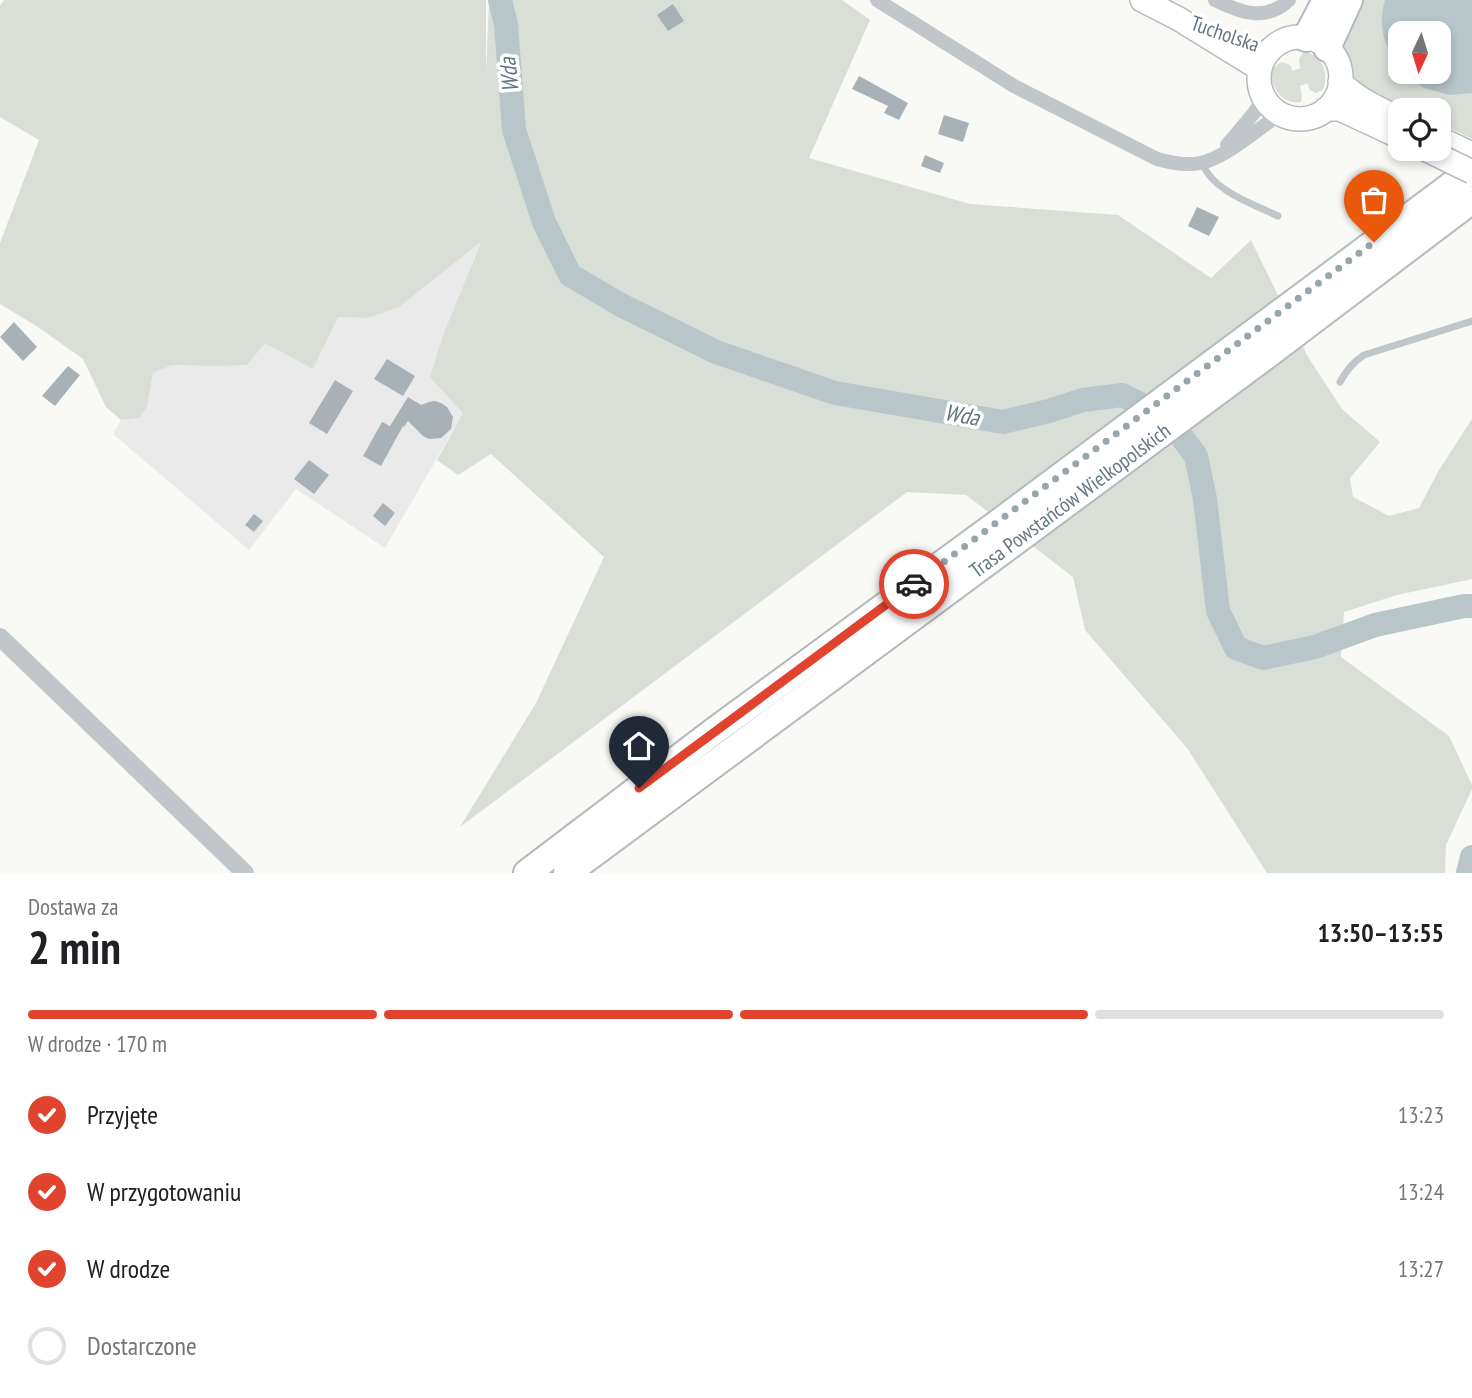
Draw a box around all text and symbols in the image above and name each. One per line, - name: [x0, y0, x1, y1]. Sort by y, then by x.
- street label: Tucholska: [1187, 9, 1263, 58]
- north arrow: [1388, 21, 1451, 84]
- map controls: [1388, 21, 1451, 161]
- water label: Wda: [492, 55, 525, 94]
- button: locate: [1388, 98, 1451, 161]
- pin: [1344, 170, 1404, 242]
- icon: bag: [1355, 181, 1393, 219]
- water label: Wda: [943, 397, 983, 432]
- street label: Trasa Powstańców Wielkopolskich: [964, 417, 1176, 584]
- courier: [879, 549, 949, 619]
- icon: car: [895, 565, 933, 603]
- pin: [609, 716, 669, 788]
- icon: home: [620, 727, 658, 765]
- text: Dostawa za: [28, 892, 118, 921]
- text: 13:50–13:55: [1317, 916, 1444, 949]
- text: 2 min: [28, 917, 121, 977]
- text: W drodze · 170 m: [28, 1029, 167, 1058]
- icon: check: [28, 1096, 66, 1134]
- text: Przyjęte: [87, 1098, 158, 1131]
- text: 13:23: [1398, 1100, 1444, 1129]
- icon: check: [28, 1173, 66, 1211]
- text: W przygotowaniu: [87, 1175, 241, 1208]
- text: 13:24: [1398, 1177, 1444, 1206]
- icon: check: [28, 1250, 66, 1288]
- text: W drodze: [87, 1252, 170, 1285]
- text: 13:27: [1398, 1254, 1444, 1283]
- text: Dostarczone: [87, 1329, 197, 1362]

